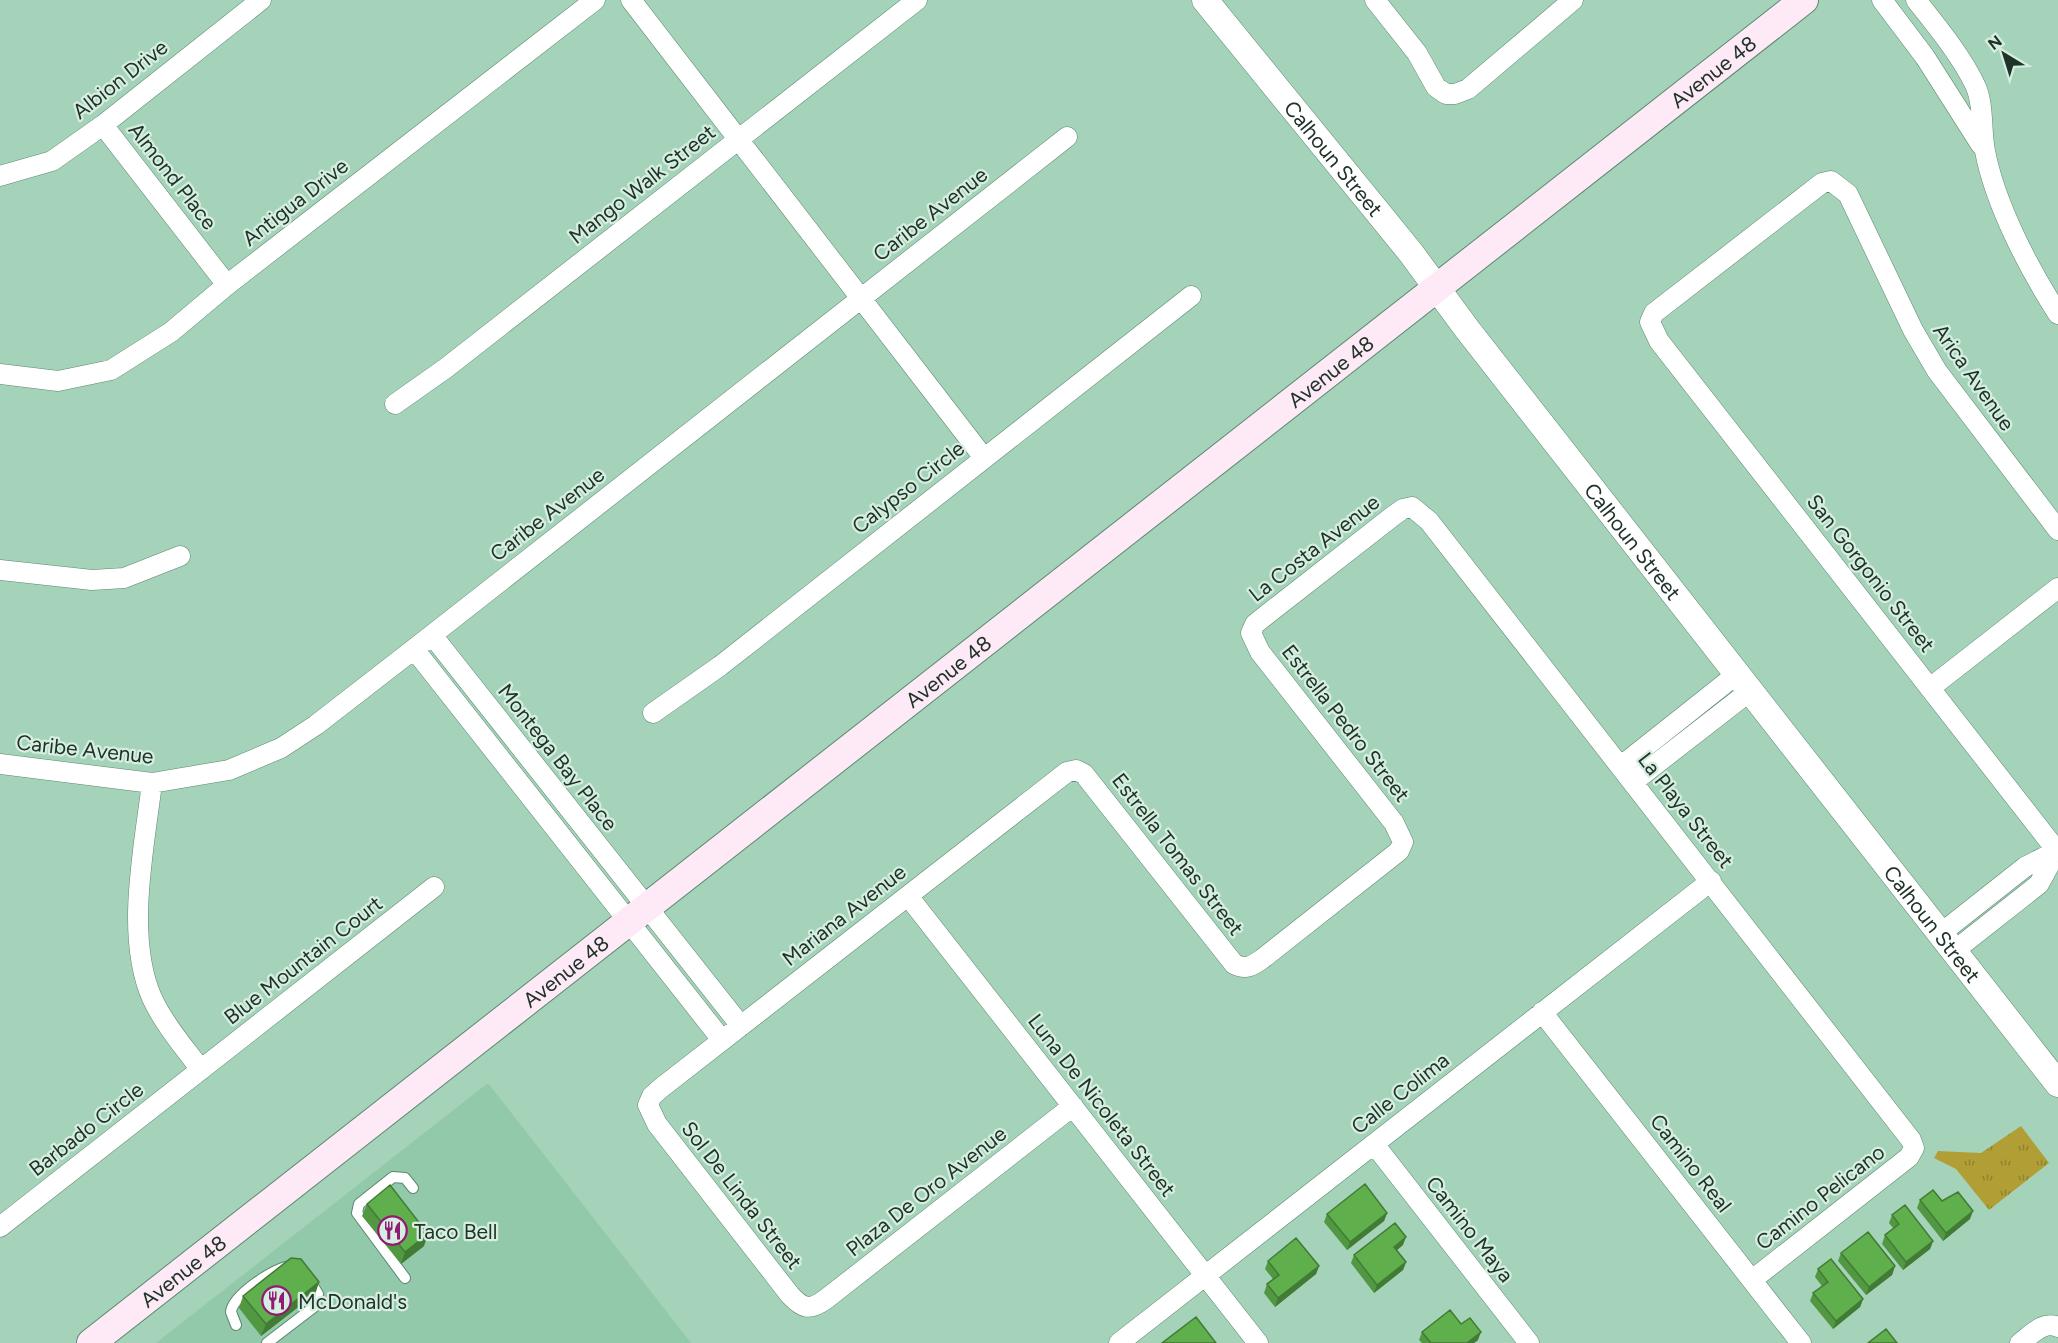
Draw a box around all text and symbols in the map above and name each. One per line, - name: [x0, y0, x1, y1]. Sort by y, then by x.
- north arrow: [1974, 24, 2034, 84]
- street label: Avenue 48: [1665, 30, 1761, 113]
- text: N: [1984, 31, 2006, 54]
- street label: Albion Drive: [68, 34, 172, 124]
- street label: Calhoun Street: [1279, 95, 1388, 221]
- street label: Almond Place: [124, 118, 222, 234]
- street label: Mango Walk Street: [564, 119, 720, 249]
- street label: Antigua Drive: [237, 153, 353, 251]
- street label: Caribe Avenue: [868, 162, 992, 266]
- street label: Arica Avenue: [1928, 319, 2020, 435]
- street label: Avenue 48: [1283, 330, 1378, 413]
- street label: Calypso Circle: [847, 435, 969, 539]
- street label: Caribe Avenue: [485, 462, 609, 566]
- street label: Calhoun Street: [1579, 478, 1687, 605]
- street label: La Costa Avenue: [1244, 489, 1384, 607]
- street label: San Gorgonio Street: [1802, 489, 1940, 657]
- street label: Avenue 48: [900, 630, 996, 712]
- street label: Estrella Pedro Street: [1277, 639, 1415, 807]
- street label: Montega Bay Place: [493, 679, 623, 835]
- street label: Caribe Avenue: [15, 729, 155, 769]
- street label: La Playa Street: [1633, 747, 1739, 873]
- street label: Estrella Tomas Street: [1107, 768, 1249, 940]
- street label: Mariana Avenue: [777, 859, 911, 971]
- street label: Calhoun Street: [1879, 860, 1986, 987]
- street label: Blue Mountain Court: [219, 891, 387, 1029]
- street label: Avenue 48: [518, 930, 613, 1012]
- street label: Luna De Nicoleta Street: [1023, 1009, 1181, 1201]
- street label: Calle Colima: [1346, 1047, 1454, 1139]
- street label: Barbado Circle: [24, 1077, 148, 1181]
- street label: Camino Real: [1645, 1109, 1737, 1217]
- street label: Sol De Linda Street: [677, 1116, 807, 1274]
- street label: Plaza De Oro Avenue: [841, 1121, 1011, 1261]
- street label: Camino Pelicano: [1751, 1139, 1889, 1255]
- street label: Camino Maya: [1421, 1171, 1519, 1287]
- restaurant icon: Taco Bell: [377, 1215, 409, 1247]
- place label: Taco Bell: [414, 1219, 497, 1244]
- street label: Avenue 48: [135, 1229, 231, 1312]
- restaurant icon: McDonald's: [261, 1285, 293, 1317]
- place label: McDonald's: [298, 1289, 407, 1314]

